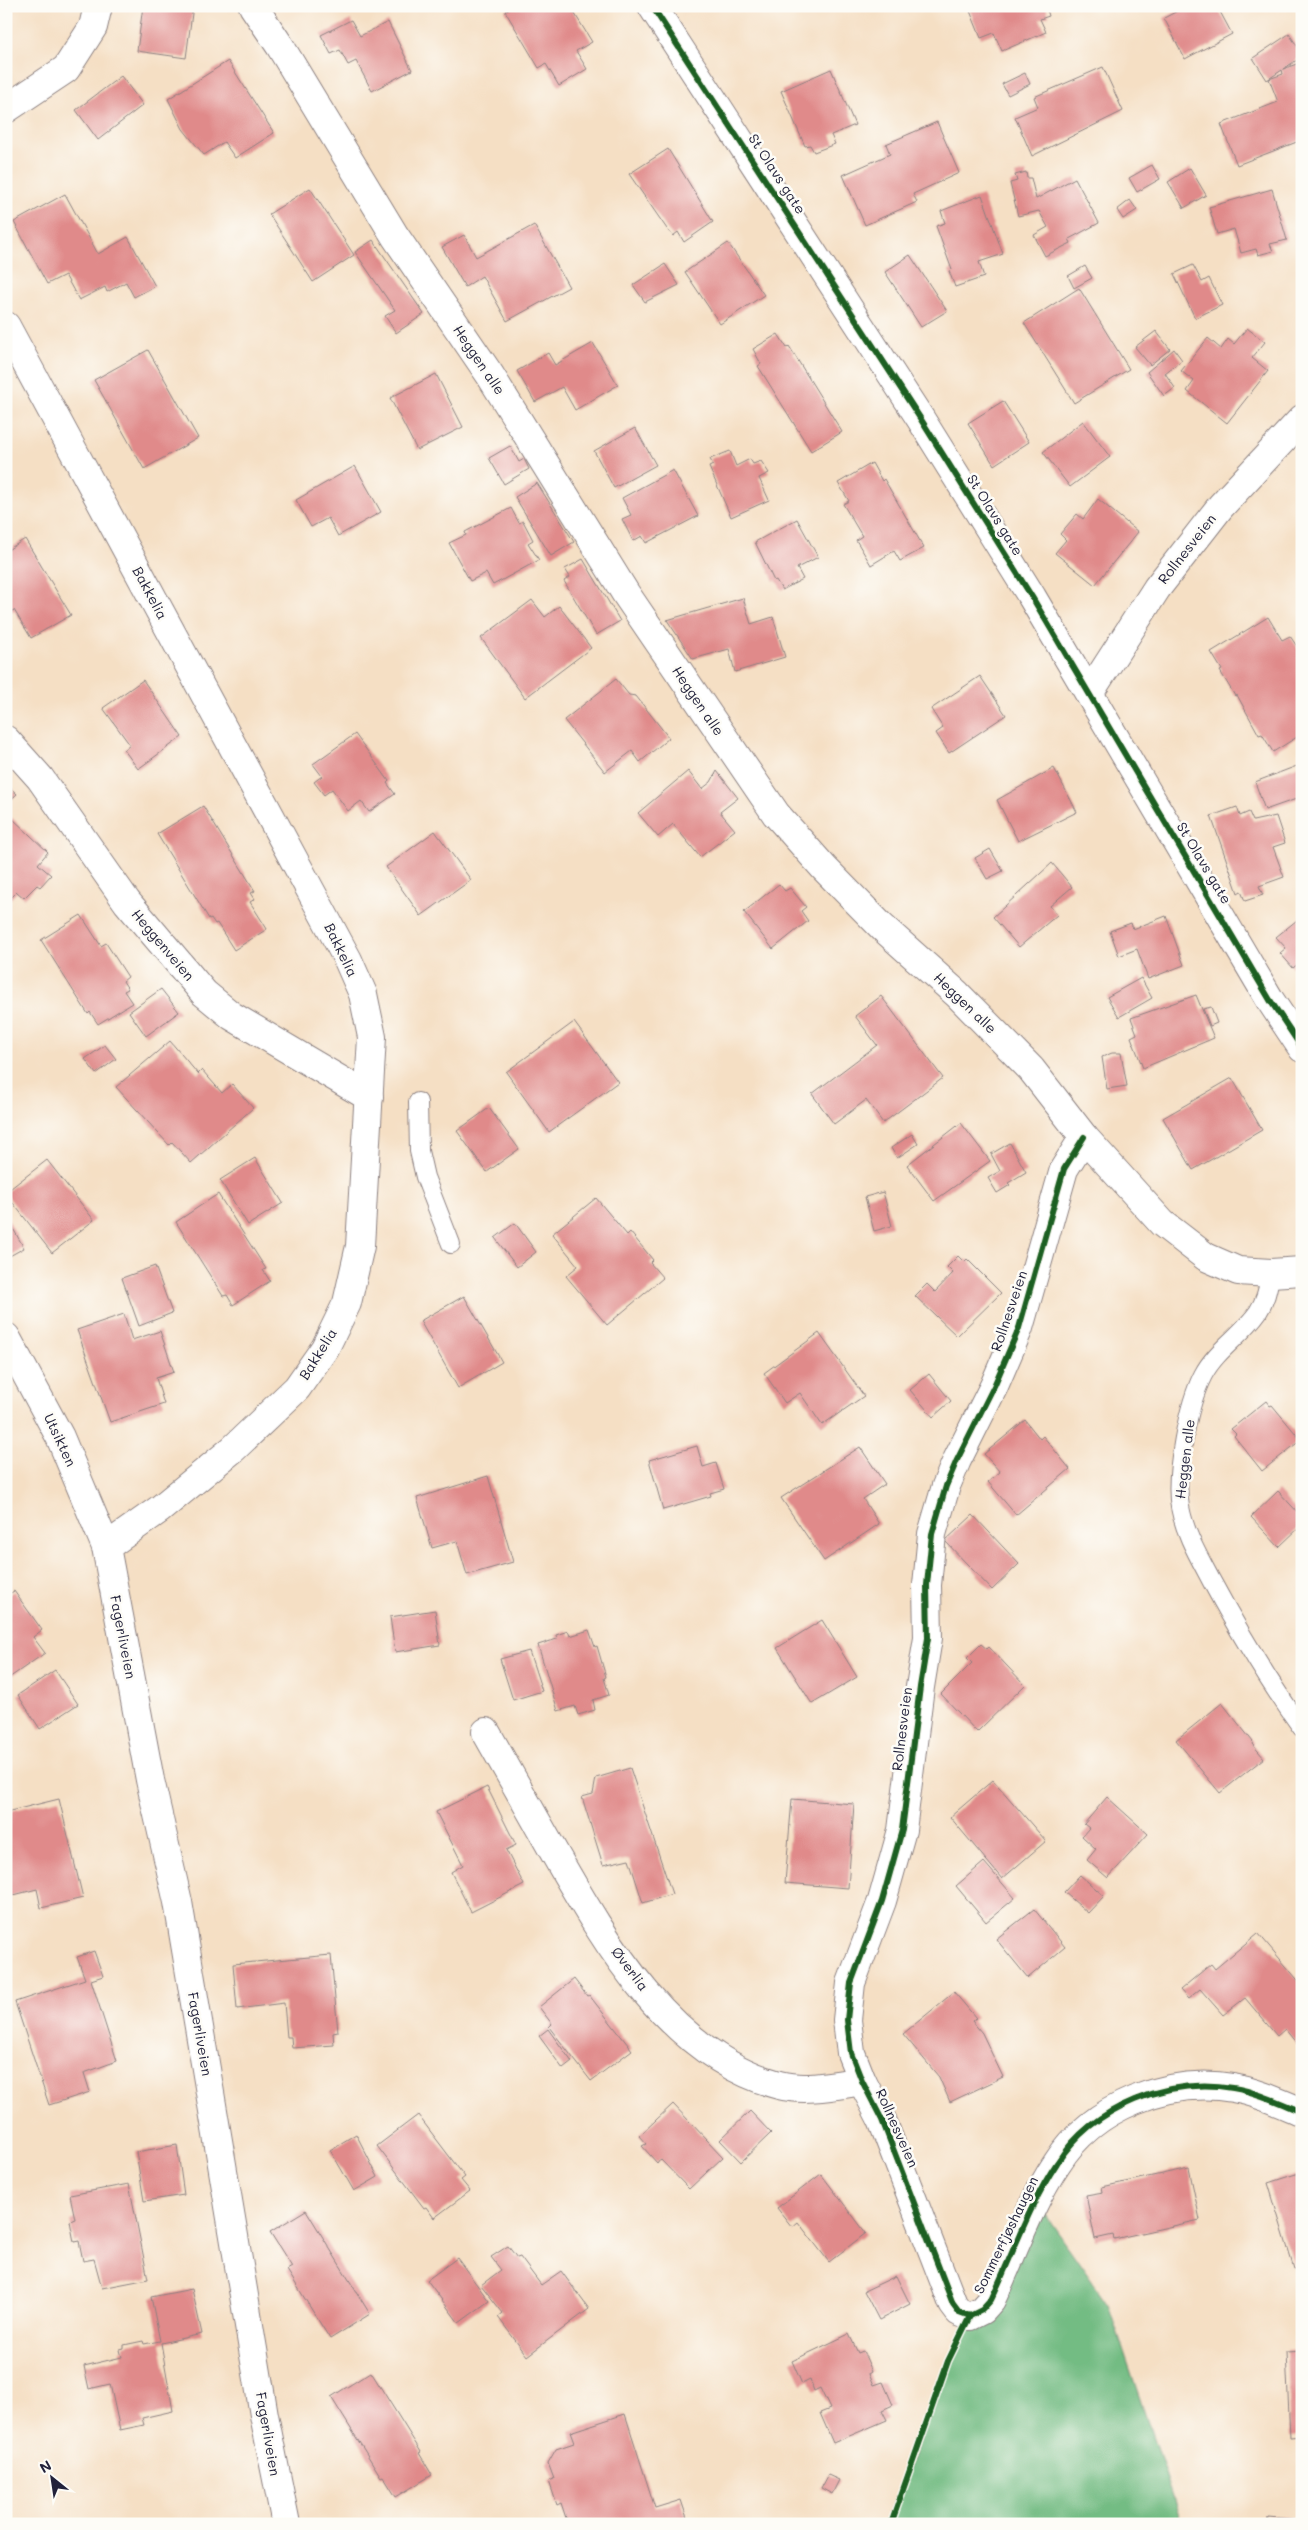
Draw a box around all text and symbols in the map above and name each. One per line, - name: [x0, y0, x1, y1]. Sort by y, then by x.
- street label: St Olavs gate: [744, 130, 810, 218]
- street label: Heggen alle: [449, 321, 510, 398]
- street label: St Olavs gate: [963, 471, 1028, 559]
- street label: Rollnesveien: [1153, 510, 1220, 588]
- street label: Bakkelia: [129, 563, 172, 623]
- street label: Heggen alle: [668, 662, 729, 739]
- street label: St Olavs gate: [1173, 818, 1236, 907]
- street label: Heggenveien: [128, 905, 199, 985]
- street label: Bakkelia: [320, 920, 363, 980]
- street label: Heggen alle: [930, 968, 1001, 1037]
- street label: Rollnesveien: [986, 1268, 1031, 1354]
- street label: Bakkelia: [294, 1324, 341, 1383]
- street label: Utsikten: [40, 1410, 81, 1469]
- street label: Heggen alle: [1170, 1418, 1199, 1500]
- street label: Fagerliveien: [106, 1593, 141, 1680]
- street label: Rollnesveien: [887, 1686, 916, 1772]
- street label: Øverlia: [608, 1943, 653, 1995]
- street label: Fagerliveien: [184, 1990, 217, 2077]
- street label: Rollnesveien: [872, 2085, 923, 2170]
- street label: Sommerfjøshaugen: [969, 2173, 1042, 2297]
- street label: Fagerliveien: [252, 2390, 285, 2477]
- north arrow: [28, 2452, 78, 2502]
- text: N: [36, 2455, 55, 2477]

